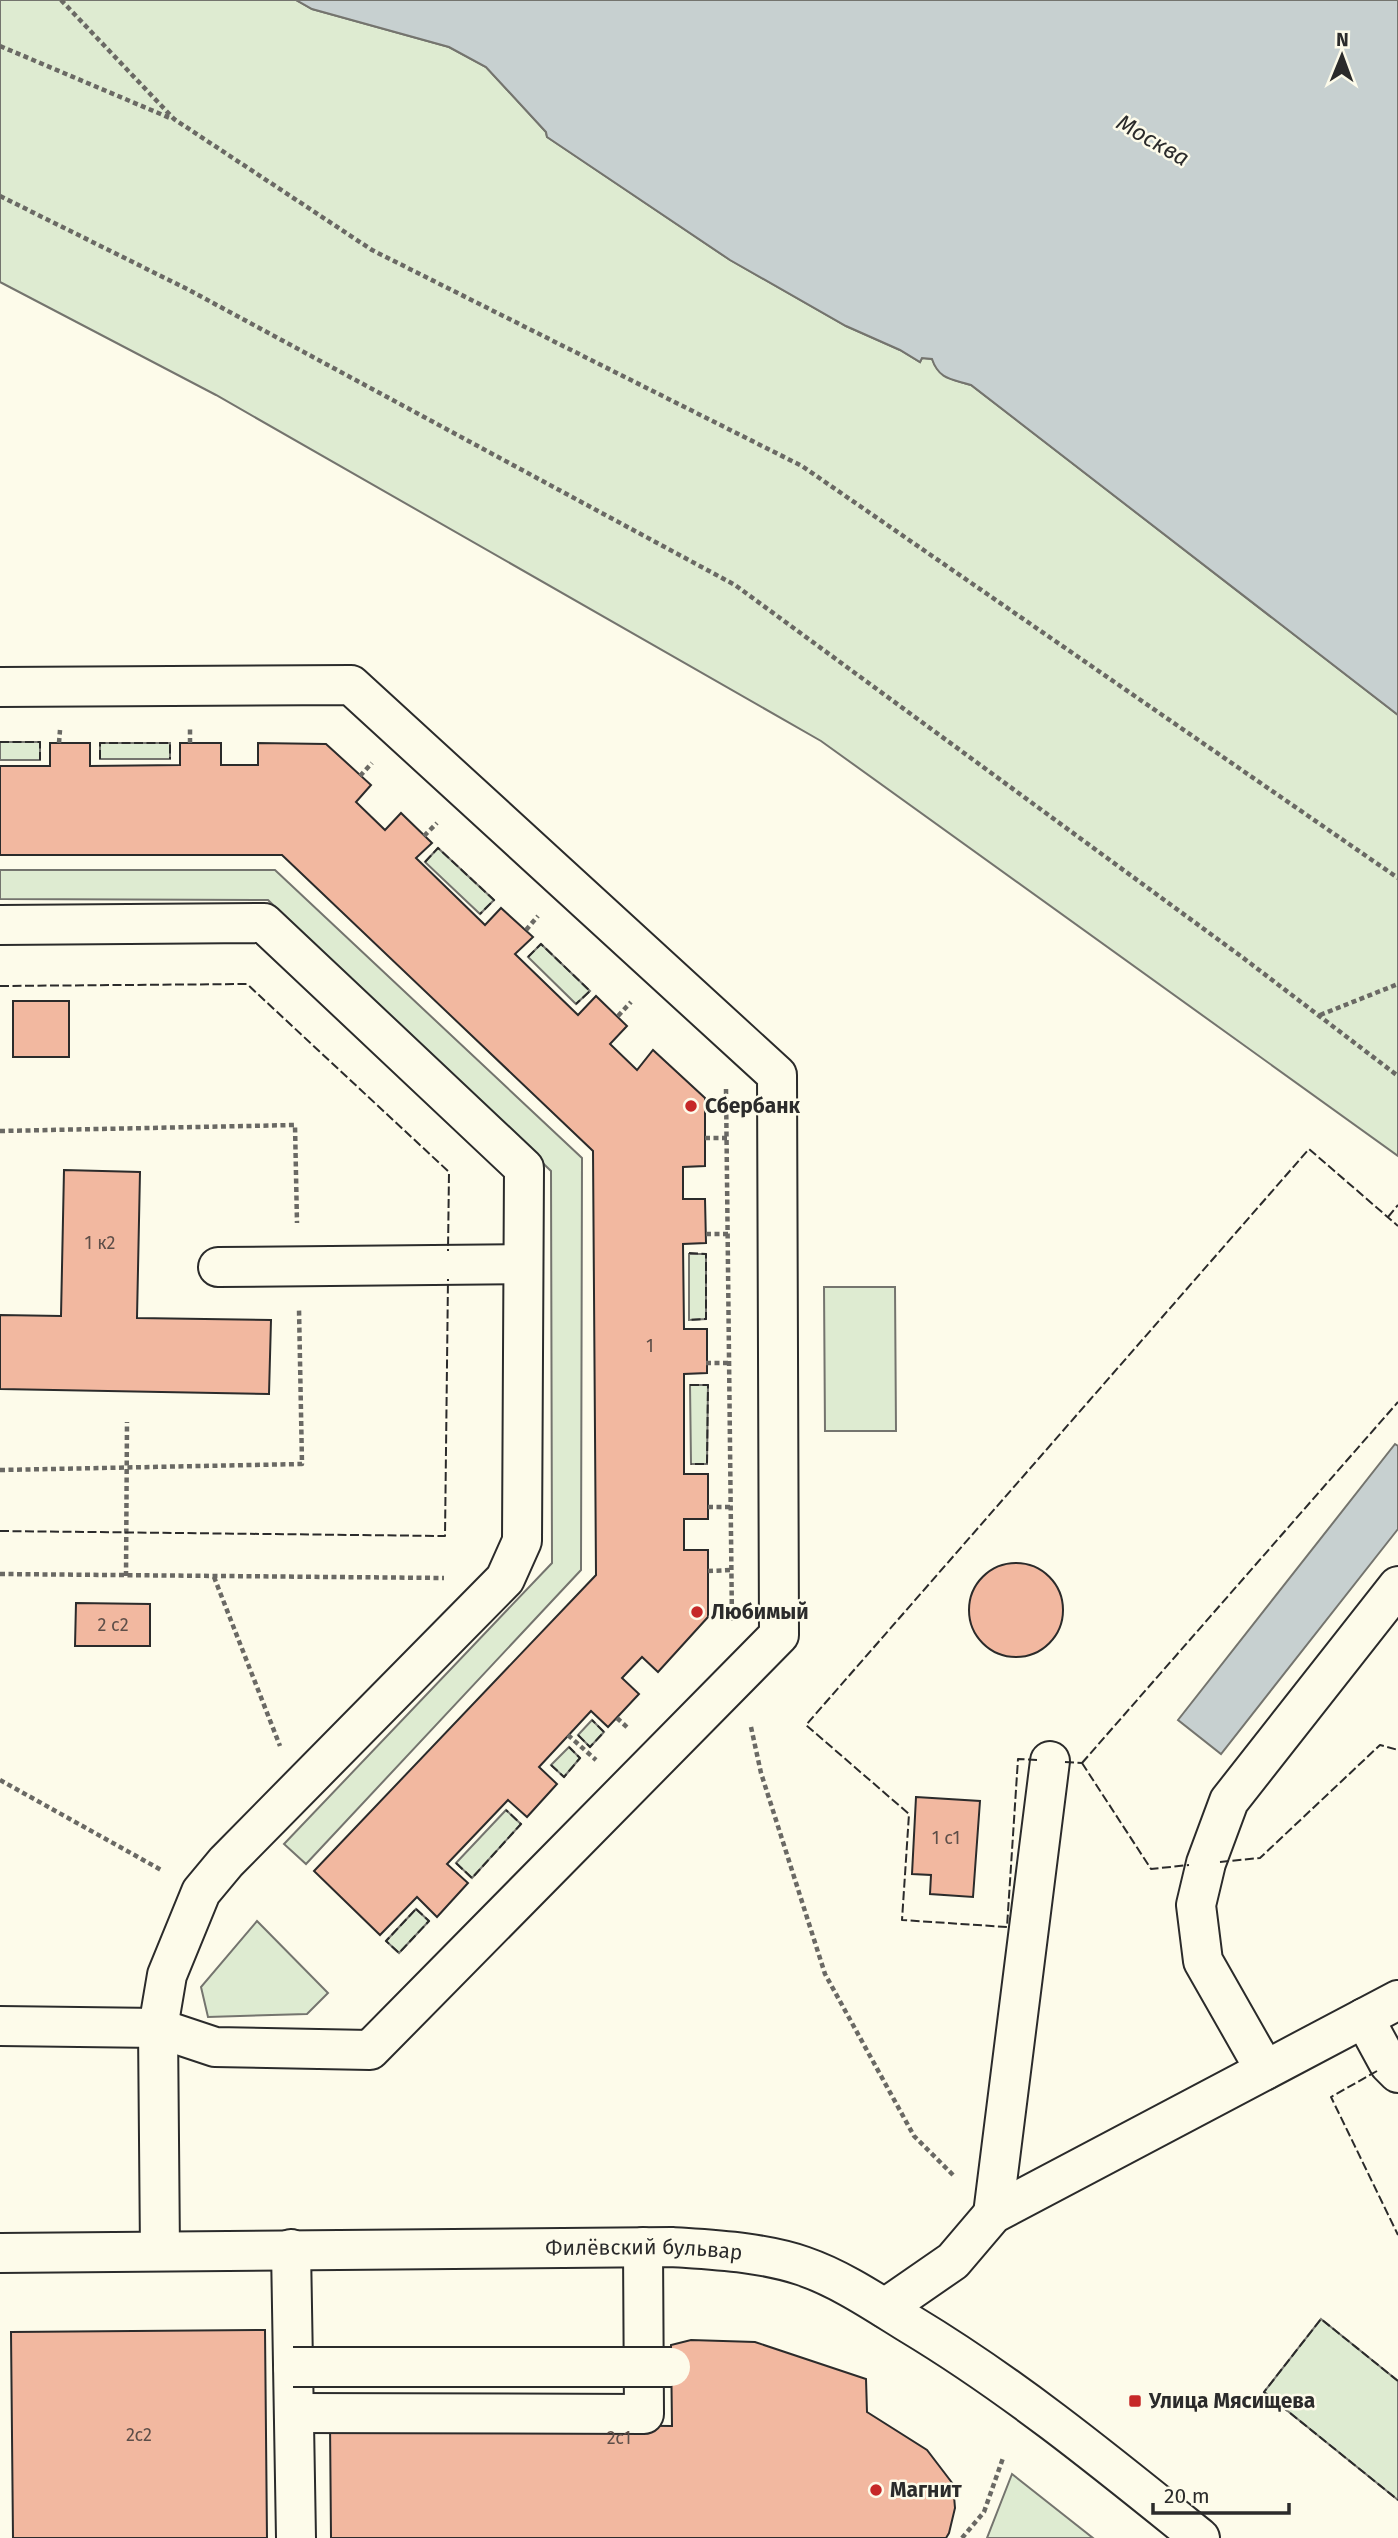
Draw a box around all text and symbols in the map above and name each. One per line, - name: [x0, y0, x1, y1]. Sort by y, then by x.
- north arrow: [1307, 21, 1377, 91]
- text: N: [1336, 28, 1349, 51]
- water label: Москва: [1112, 108, 1194, 172]
- place label: Сбербанк: [705, 1093, 800, 1119]
- marker: Сбербанк: [683, 1098, 699, 1114]
- house number: 1 к2: [85, 1232, 115, 1254]
- house number: 1: [646, 1335, 654, 1357]
- place label: Любимый: [711, 1599, 809, 1625]
- marker: Любимый: [689, 1604, 705, 1620]
- house number: 2 с2: [97, 1614, 129, 1636]
- house number: 1 с1: [932, 1827, 960, 1849]
- street label: Филёвский бульвар: [545, 2234, 744, 2266]
- place label: Улица Мясищева: [1148, 2388, 1315, 2414]
- marker: Улица Мясищева: [1127, 2393, 1143, 2409]
- house number: 2c2: [126, 2424, 152, 2446]
- house number: 2c1: [607, 2427, 631, 2449]
- scale bar: [1153, 2472, 1290, 2516]
- place label: Магнит: [890, 2477, 963, 2503]
- marker: Магнит: [868, 2482, 884, 2498]
- text: 20 m: [1164, 2483, 1210, 2509]

